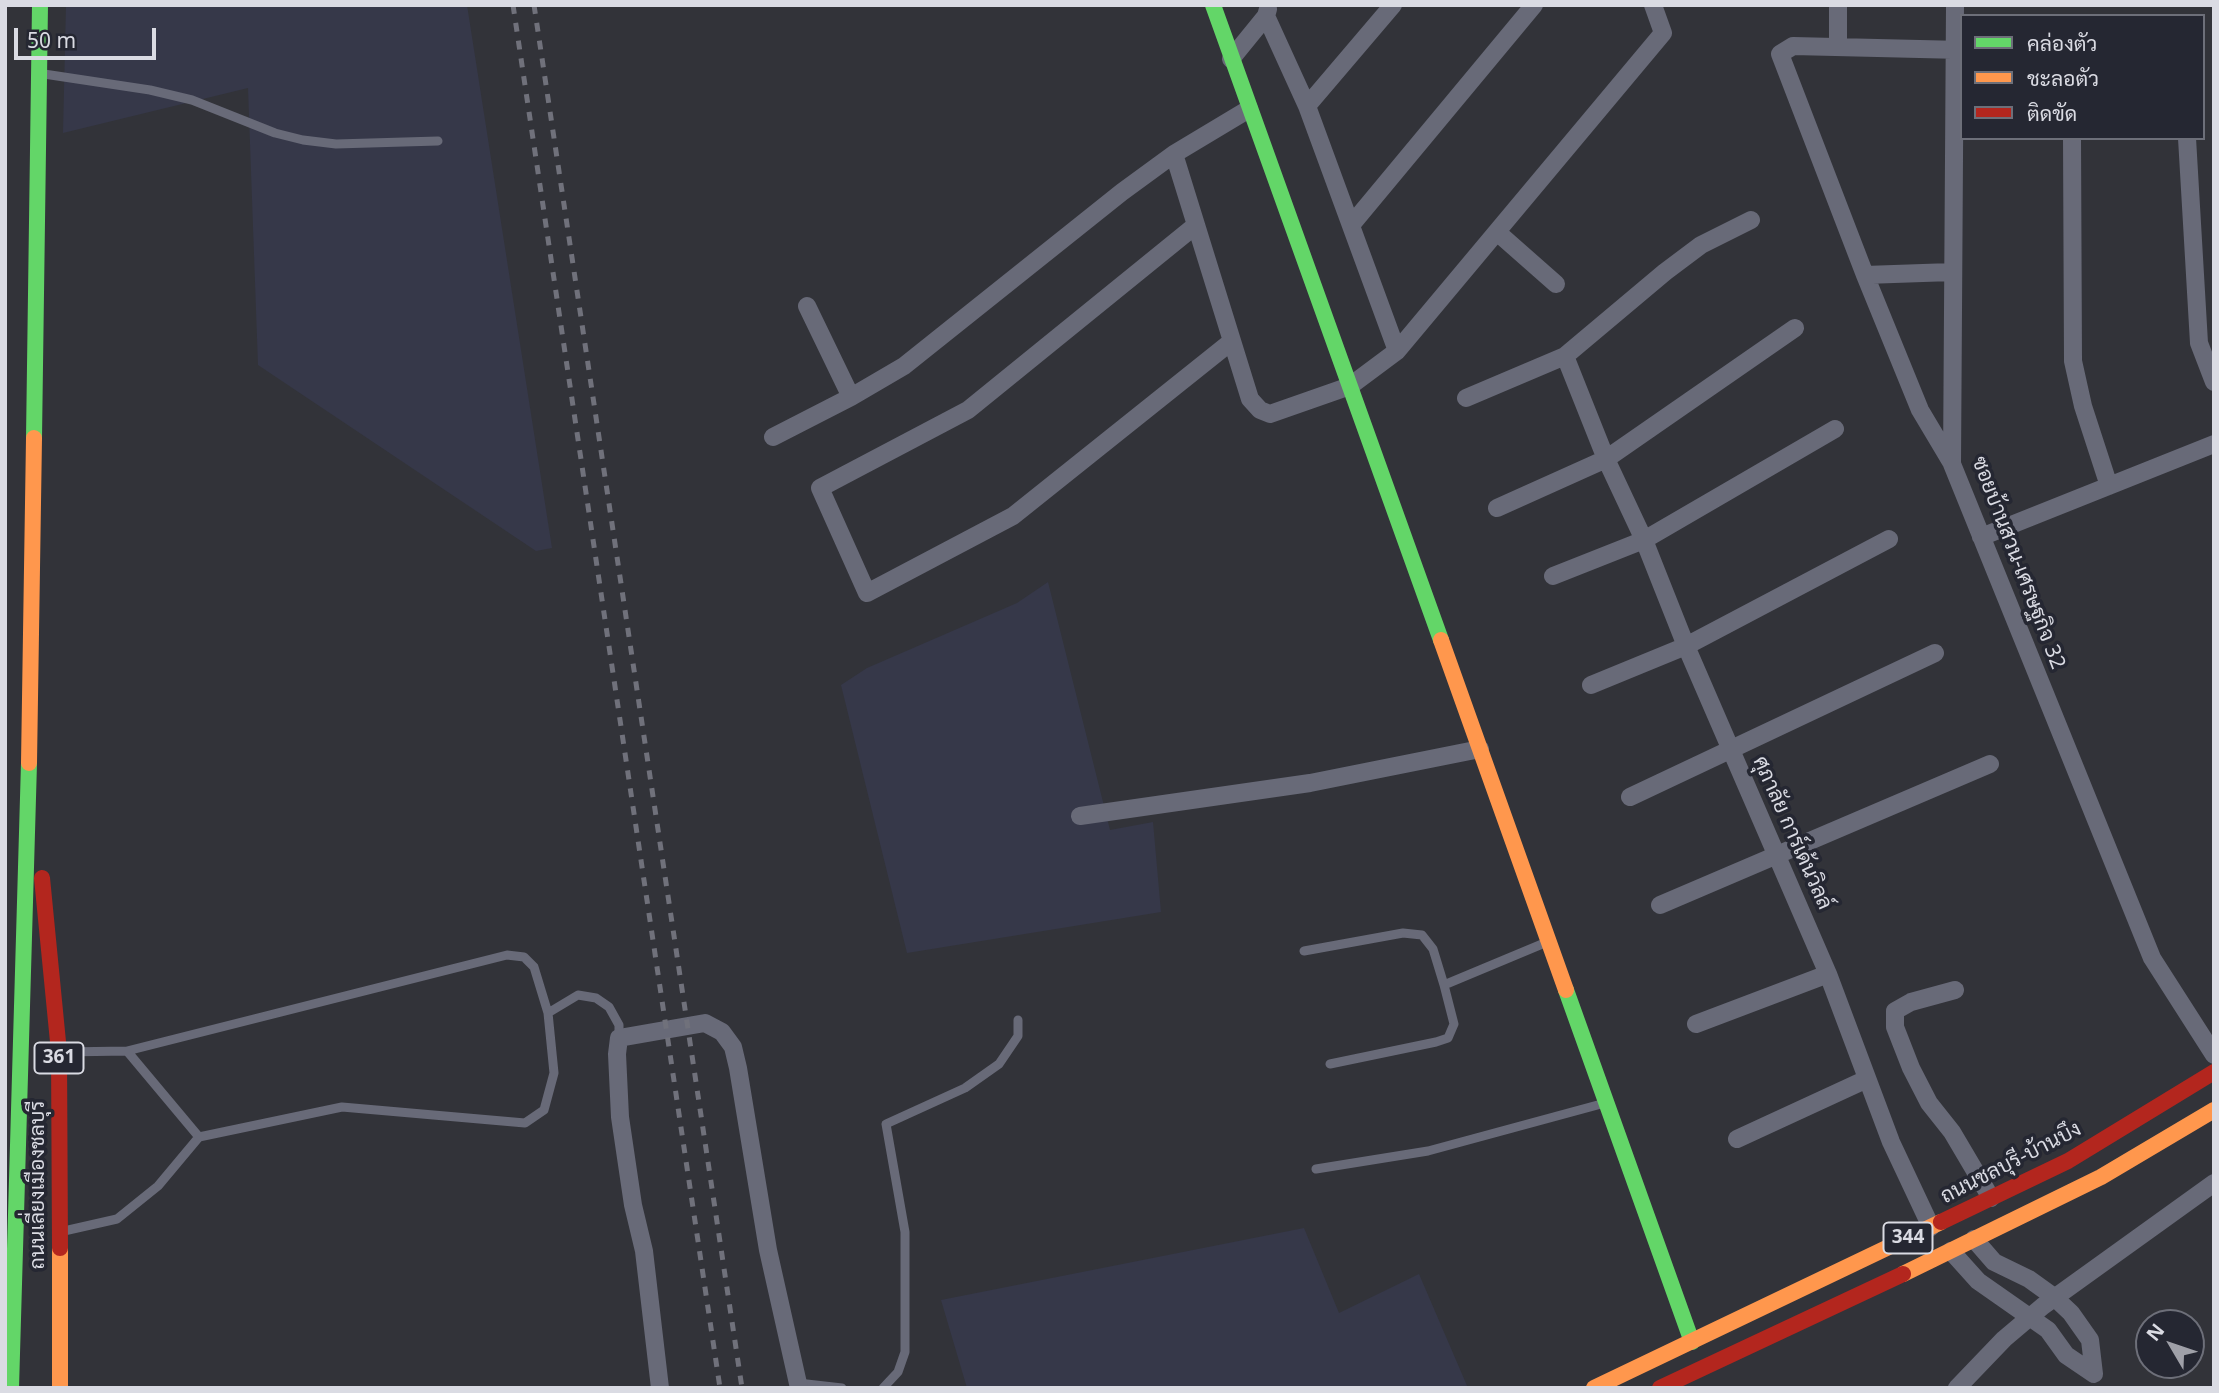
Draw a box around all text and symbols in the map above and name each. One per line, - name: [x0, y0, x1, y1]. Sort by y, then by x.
- scale bar: [18, 14, 159, 58]
- legend: [1960, 14, 2205, 140]
- text: 50 m: [27, 26, 76, 54]
- text: คล่องตัว: [2027, 29, 2097, 57]
- text: ชะลอตัว: [2027, 64, 2099, 92]
- text: ติดขัด: [2027, 99, 2077, 127]
- street label: ซอยบ้านสวน-เศรษฐกิจ 32: [1966, 453, 2070, 673]
- street label: ศุภาลัย การ์เด้นวิลล์: [1747, 752, 1837, 914]
- road number: 361: [34, 1042, 84, 1074]
- street label: ถนนเลี่ยงเมืองชลบุรี: [25, 1100, 51, 1270]
- street label: ถนนชลบุรี-บ้านบึง: [1936, 1117, 2086, 1209]
- road number: 344: [1884, 1222, 1932, 1254]
- north arrow: [2135, 1309, 2205, 1379]
- text: N: [2140, 1318, 2170, 1346]

